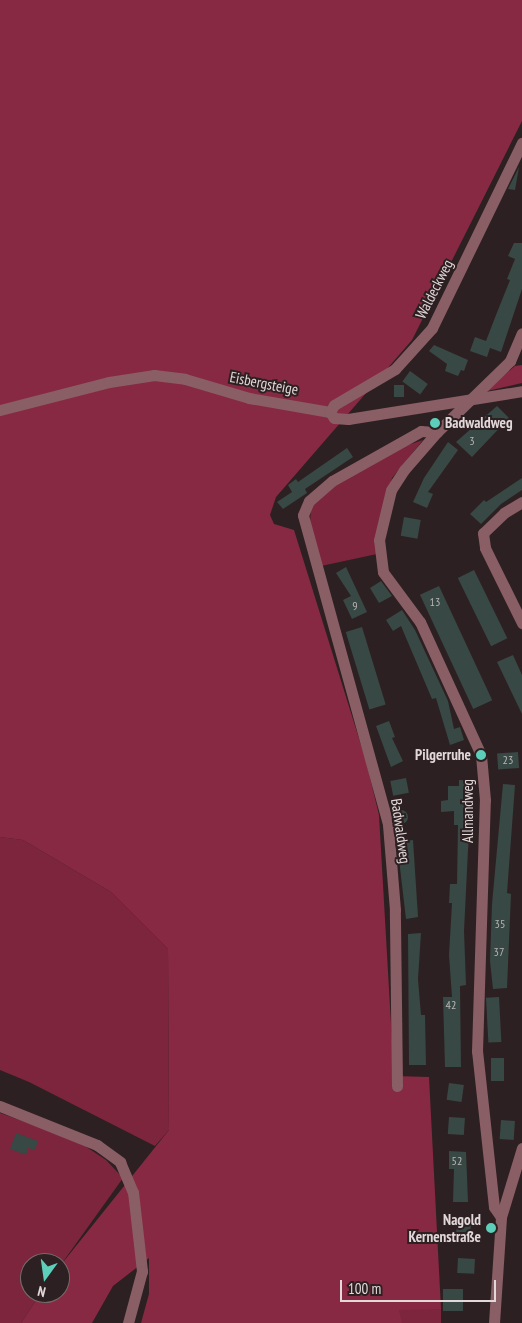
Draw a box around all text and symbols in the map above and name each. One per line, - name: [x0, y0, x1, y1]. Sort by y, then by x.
- street label: Waldeckweg: [411, 256, 457, 322]
- street label: Eisbergsteige: [228, 368, 300, 398]
- place label: Badwaldweg: [445, 414, 513, 432]
- marker: Badwaldweg: [429, 417, 441, 429]
- house number: 3: [469, 434, 475, 448]
- house number: 13: [430, 595, 440, 609]
- house number: 9: [352, 599, 358, 613]
- place label: Pilgerruhe: [415, 746, 471, 764]
- marker: Pilgerruhe: [475, 749, 487, 761]
- house number: 23: [503, 753, 513, 767]
- street label: Allmandweg: [459, 779, 477, 843]
- street label: Badwaldweg: [388, 797, 414, 865]
- house number: 35: [495, 917, 505, 931]
- house number: 37: [494, 945, 504, 959]
- house number: 42: [446, 998, 456, 1012]
- house number: 52: [452, 1154, 462, 1168]
- place label: Nagold Kernenstraße: [408, 1210, 481, 1245]
- marker: Nagold Kernenstraße: [485, 1222, 497, 1234]
- north arrow: [20, 1253, 70, 1303]
- scale bar: [342, 1270, 498, 1302]
- text: 100 m: [348, 1279, 381, 1298]
- text: N: [36, 1282, 47, 1301]

